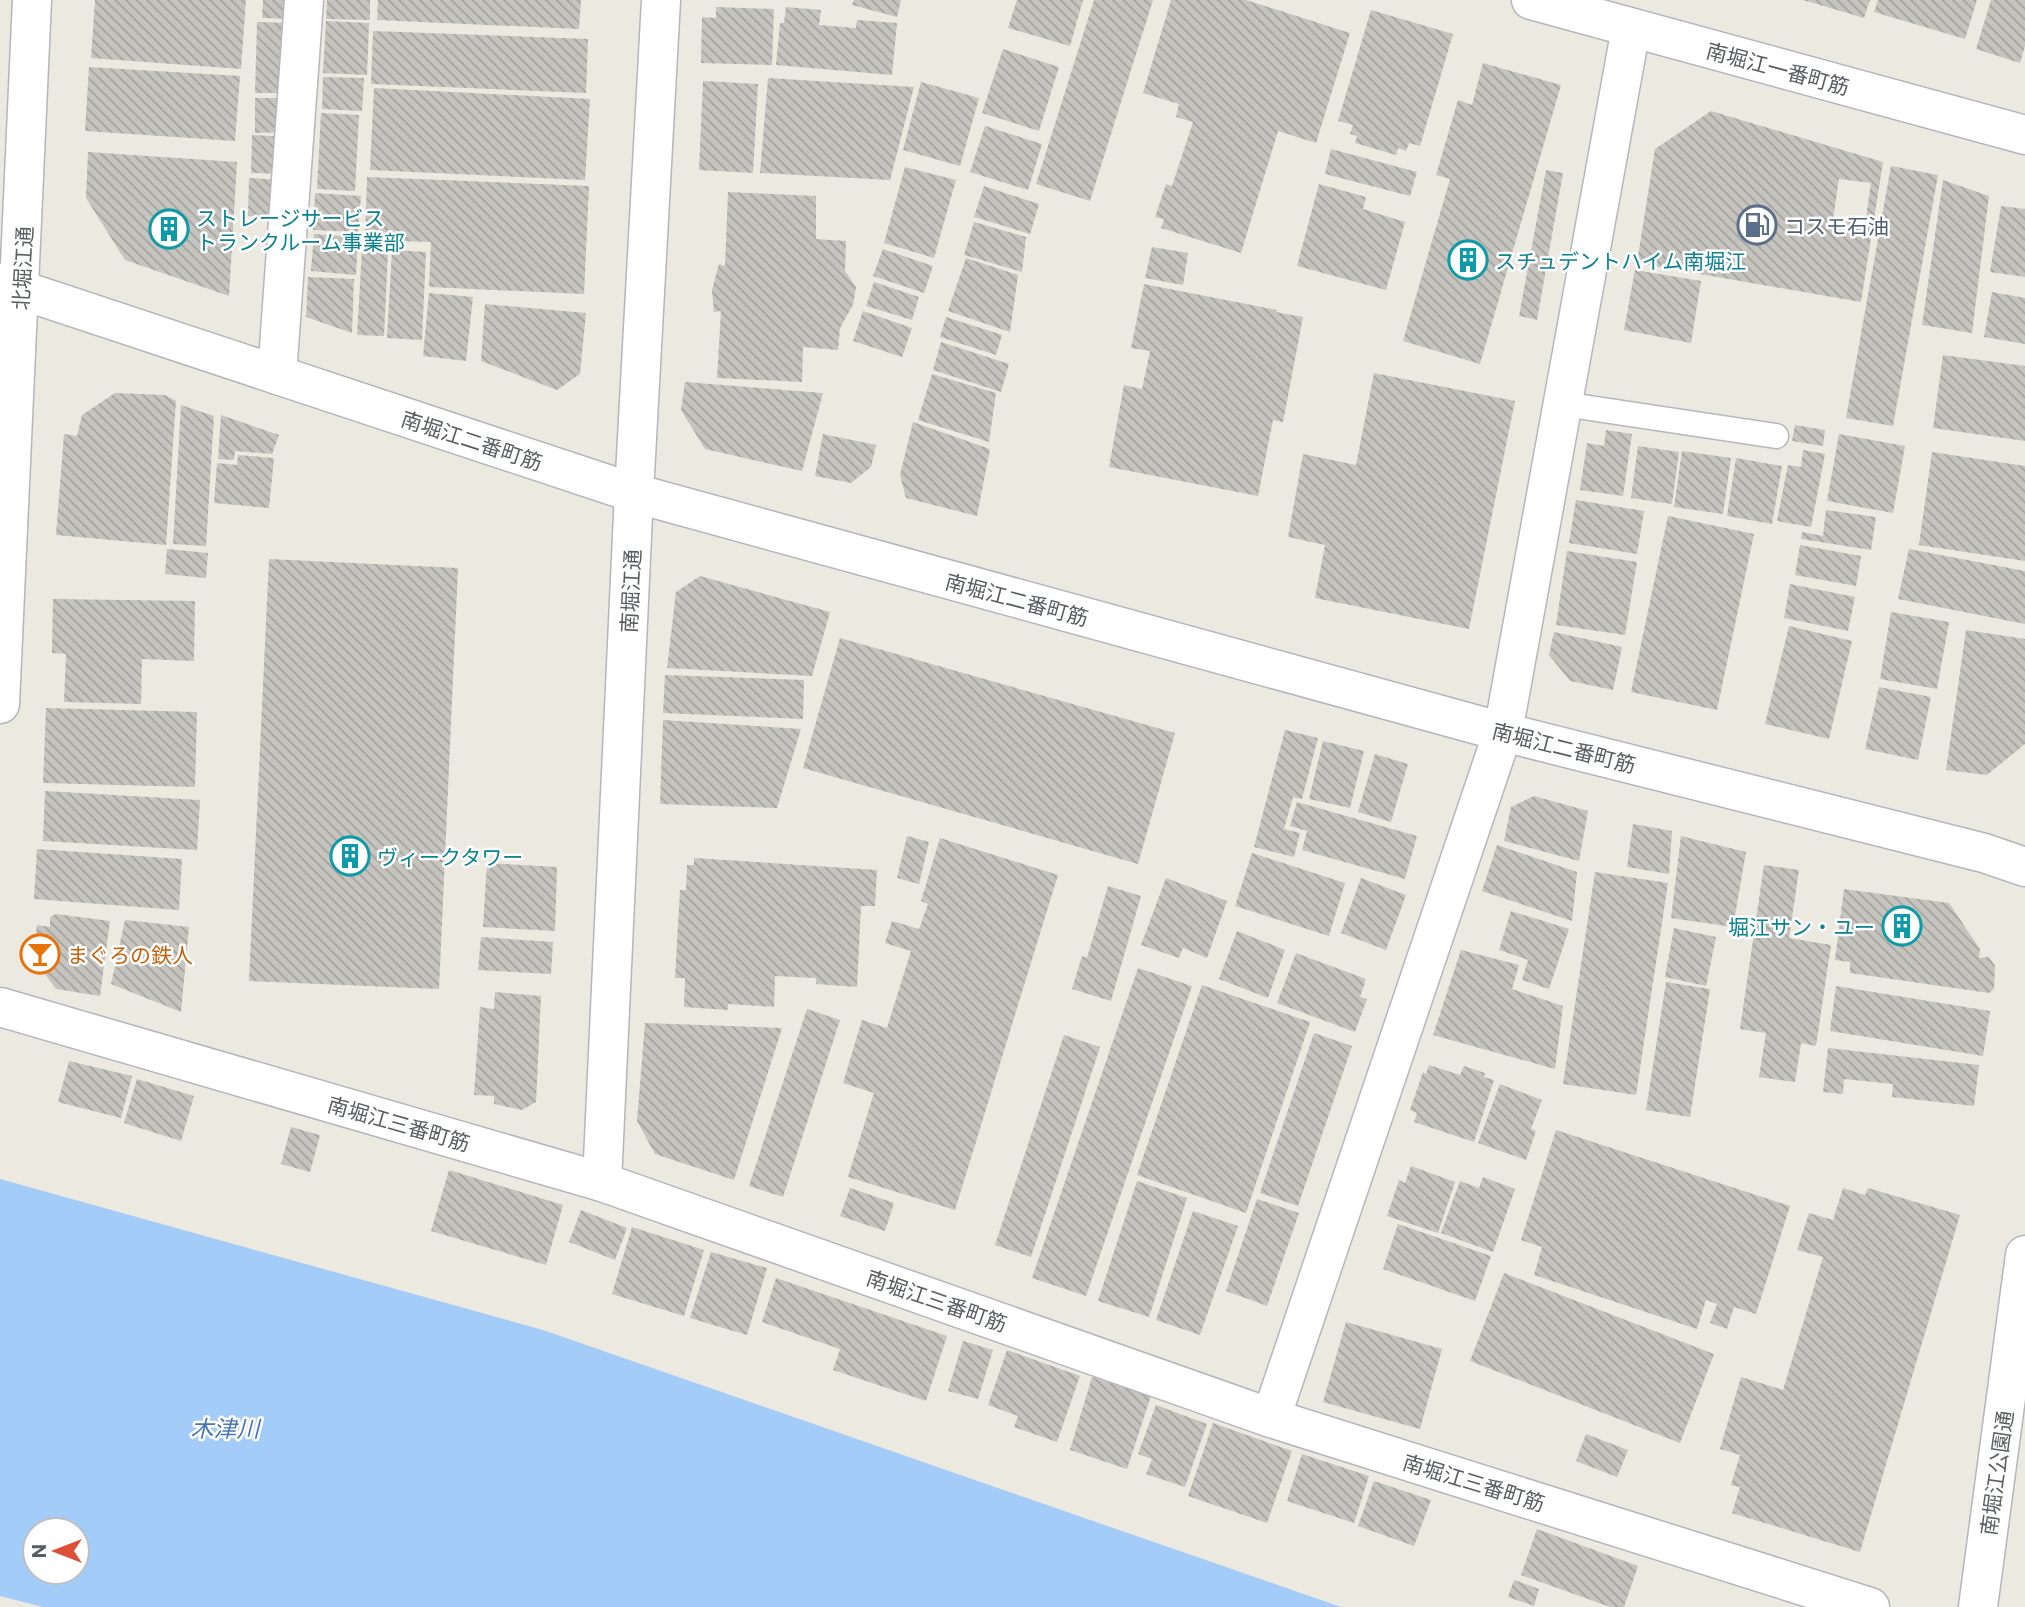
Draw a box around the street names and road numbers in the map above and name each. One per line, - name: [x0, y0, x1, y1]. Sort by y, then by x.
- street label: 南堀江一番町筋: [1704, 37, 1852, 99]
- street label: 北堀江通: [7, 225, 37, 311]
- street label: 南堀江二番町筋: [398, 405, 546, 475]
- street label: 南堀江通: [615, 548, 645, 634]
- street label: 南堀江二番町筋: [943, 568, 1091, 630]
- street label: 南堀江二番町筋: [1490, 717, 1638, 777]
- street label: 南堀江三番町筋: [325, 1091, 473, 1155]
- street label: 南堀江三番町筋: [863, 1264, 1011, 1336]
- street label: 南堀江公園通: [1975, 1409, 2017, 1537]
- street label: 南堀江三番町筋: [1400, 1449, 1548, 1515]

